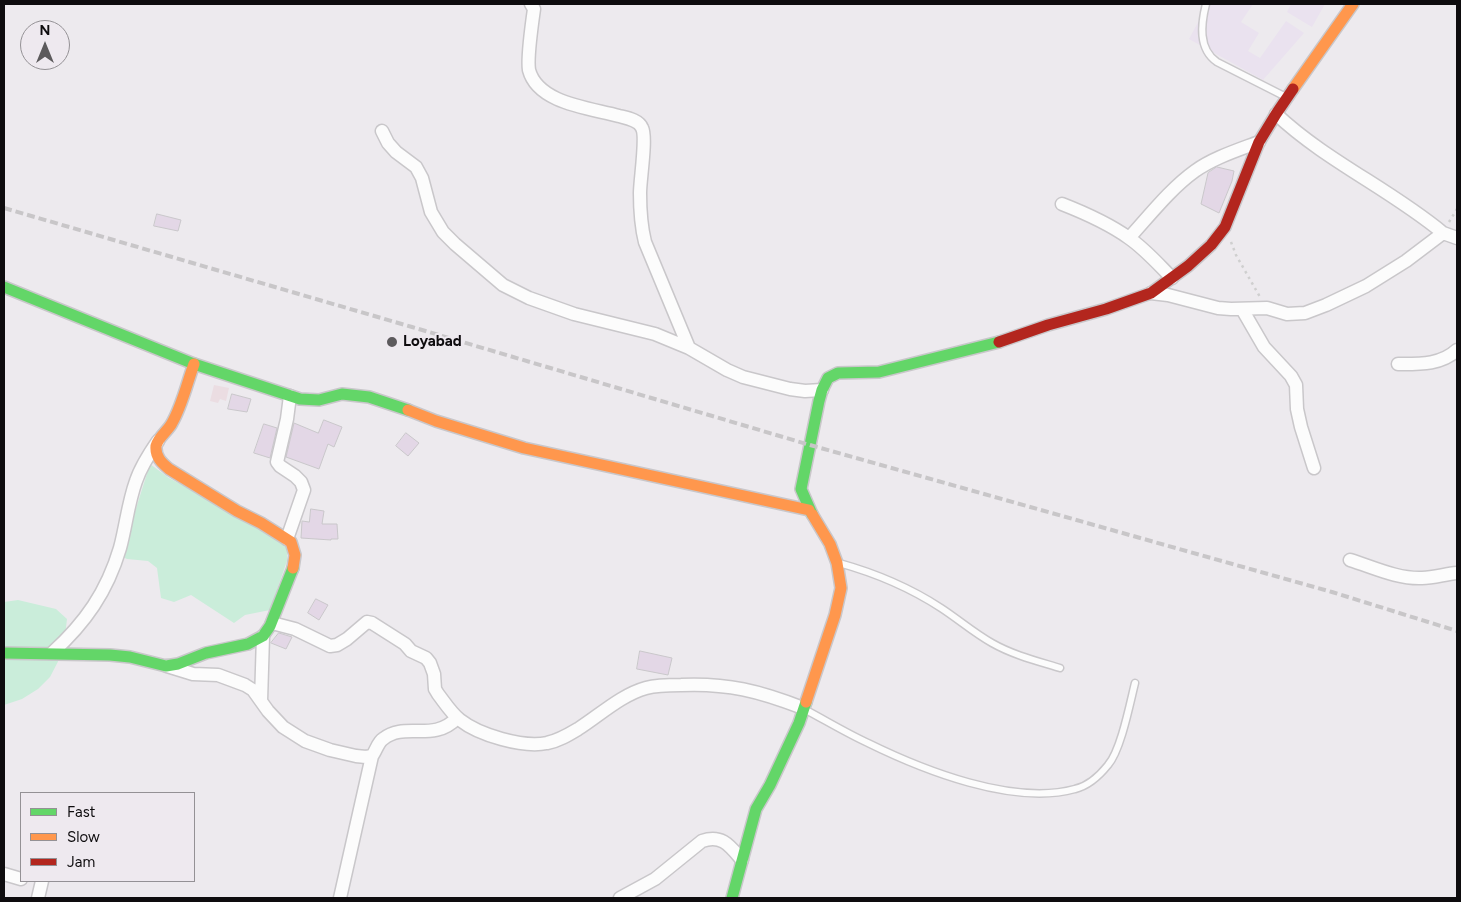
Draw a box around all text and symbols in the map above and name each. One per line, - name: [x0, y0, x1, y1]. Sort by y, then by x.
- north arrow: [20, 20, 70, 70]
- text: N: [40, 22, 50, 39]
- place label: Loyabad: [403, 333, 462, 351]
- marker: Loyabad: [385, 335, 399, 349]
- legend: [20, 792, 195, 882]
- text: Fast: [67, 803, 95, 821]
- text: Slow: [67, 828, 100, 846]
- text: Jam: [67, 853, 95, 871]

